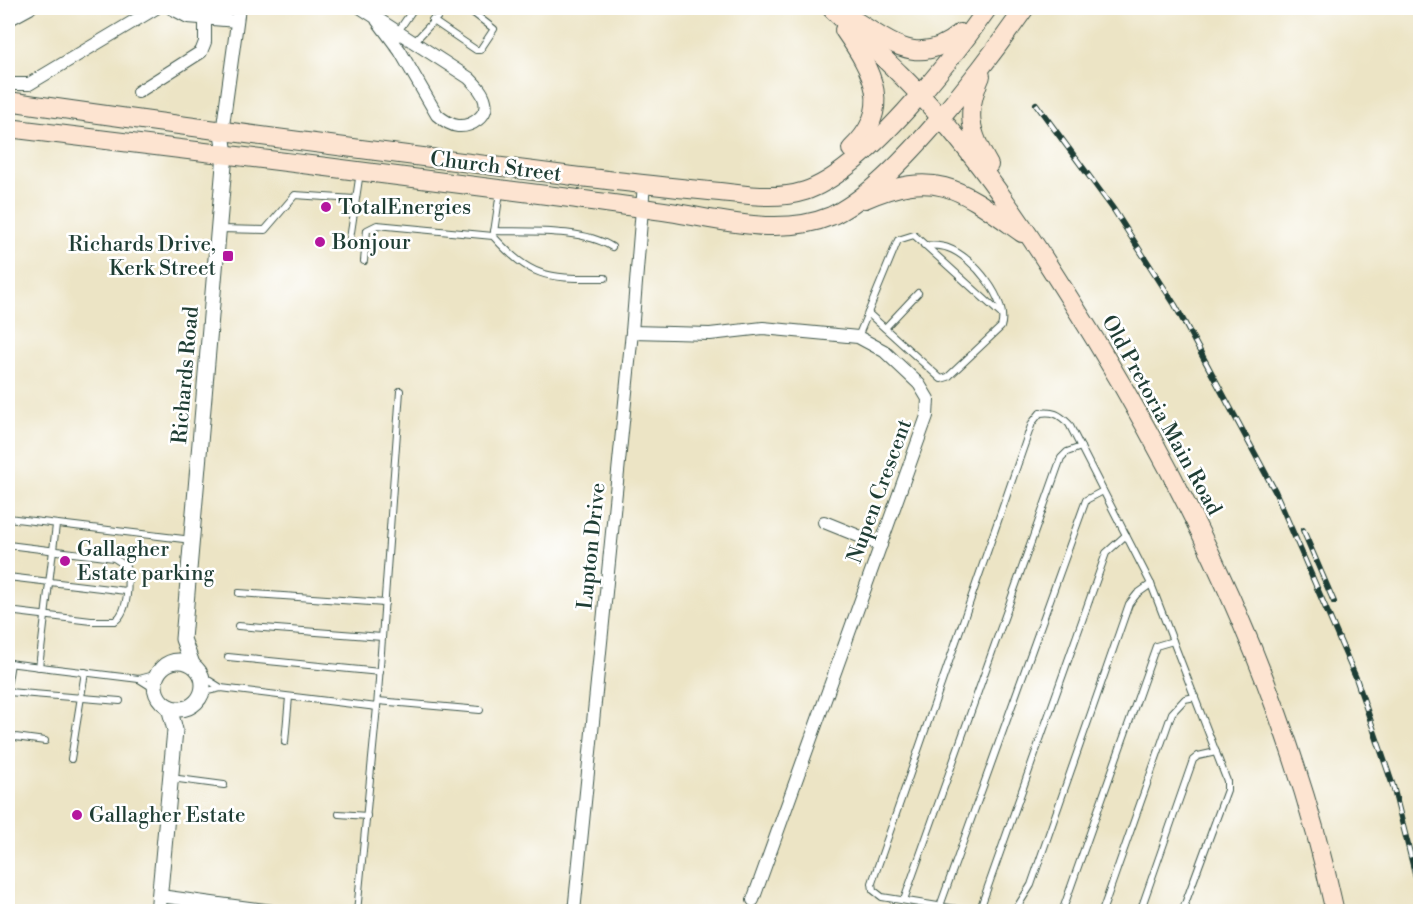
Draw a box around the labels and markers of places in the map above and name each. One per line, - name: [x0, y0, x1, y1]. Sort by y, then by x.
- place label: TotalEnergies: [338, 195, 471, 221]
- marker: TotalEnergies: [319, 200, 333, 214]
- place label: Bonjour: [331, 230, 411, 256]
- place label: Richards Drive, Kerk Street: [68, 232, 217, 282]
- marker: Bonjour: [313, 235, 327, 249]
- marker: Richards Drive, Kerk Street: [221, 249, 235, 263]
- place label: Gallagher Estate parking: [77, 537, 214, 587]
- marker: Gallagher Estate parking: [58, 554, 72, 568]
- place label: Gallagher Estate: [89, 803, 246, 829]
- marker: Gallagher Estate: [70, 808, 84, 822]

